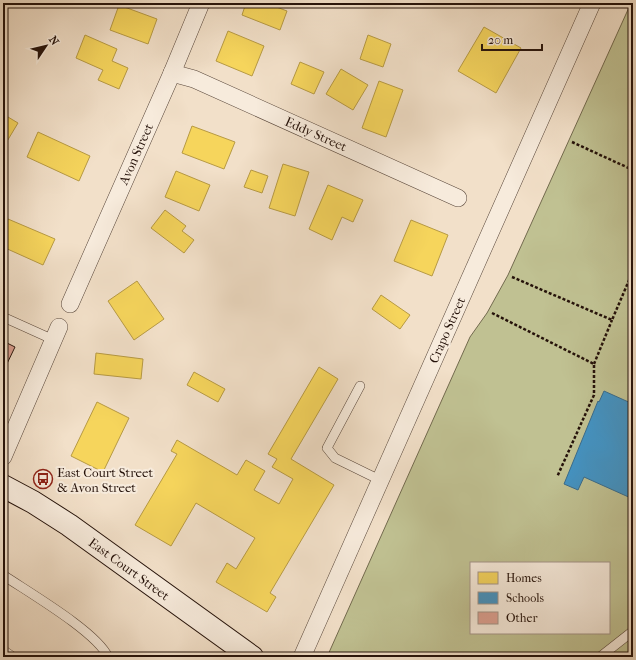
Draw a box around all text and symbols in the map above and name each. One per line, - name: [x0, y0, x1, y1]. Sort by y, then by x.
- north arrow: [26, 26, 66, 66]
- scale bar: [482, 26, 542, 52]
- text: N: [46, 33, 62, 48]
- text: 20 m: [488, 33, 513, 47]
- street label: Eddy Street: [283, 114, 349, 154]
- street label: Avon Street: [115, 121, 156, 188]
- street label: Crapo Street: [426, 294, 468, 365]
- place label: East Court Street & Avon Street: [57, 465, 153, 495]
- bus stop icon: East Court Street & Avon Street: [32, 468, 54, 490]
- street label: East Court Street: [86, 535, 173, 604]
- legend: [470, 562, 610, 634]
- text: Homes: [506, 571, 542, 585]
- text: Schools: [506, 591, 545, 605]
- text: Other: [506, 611, 538, 625]

